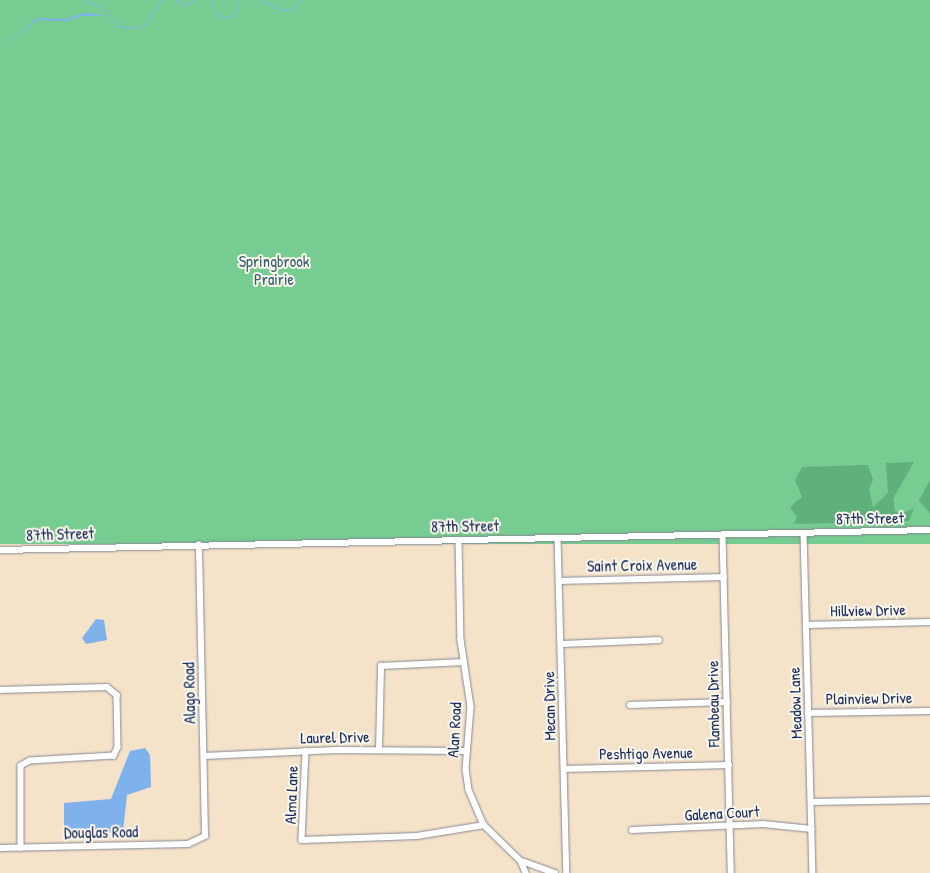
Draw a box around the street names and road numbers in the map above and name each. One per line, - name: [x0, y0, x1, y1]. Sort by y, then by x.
- street label: 87th Street: [836, 508, 904, 528]
- street label: 87th Street: [431, 516, 499, 536]
- street label: 87th Street: [26, 523, 94, 545]
- street label: Saint Croix Avenue: [587, 554, 697, 576]
- street label: Hillview Drive: [830, 600, 906, 620]
- street label: Flambeau Drive: [703, 660, 723, 748]
- street label: Alago Road: [179, 662, 199, 724]
- street label: Meadow Lane: [784, 667, 806, 739]
- street label: Mecan Drive: [539, 671, 559, 741]
- street label: Plainview Drive: [826, 688, 912, 708]
- street label: Alan Road: [443, 702, 465, 758]
- street label: Laurel Drive: [300, 727, 370, 747]
- street label: Peshtigo Avenue: [599, 743, 693, 763]
- street label: Alma Lane: [280, 765, 302, 825]
- street label: Galena Court: [684, 801, 760, 825]
- street label: Douglas Road: [64, 822, 138, 842]

